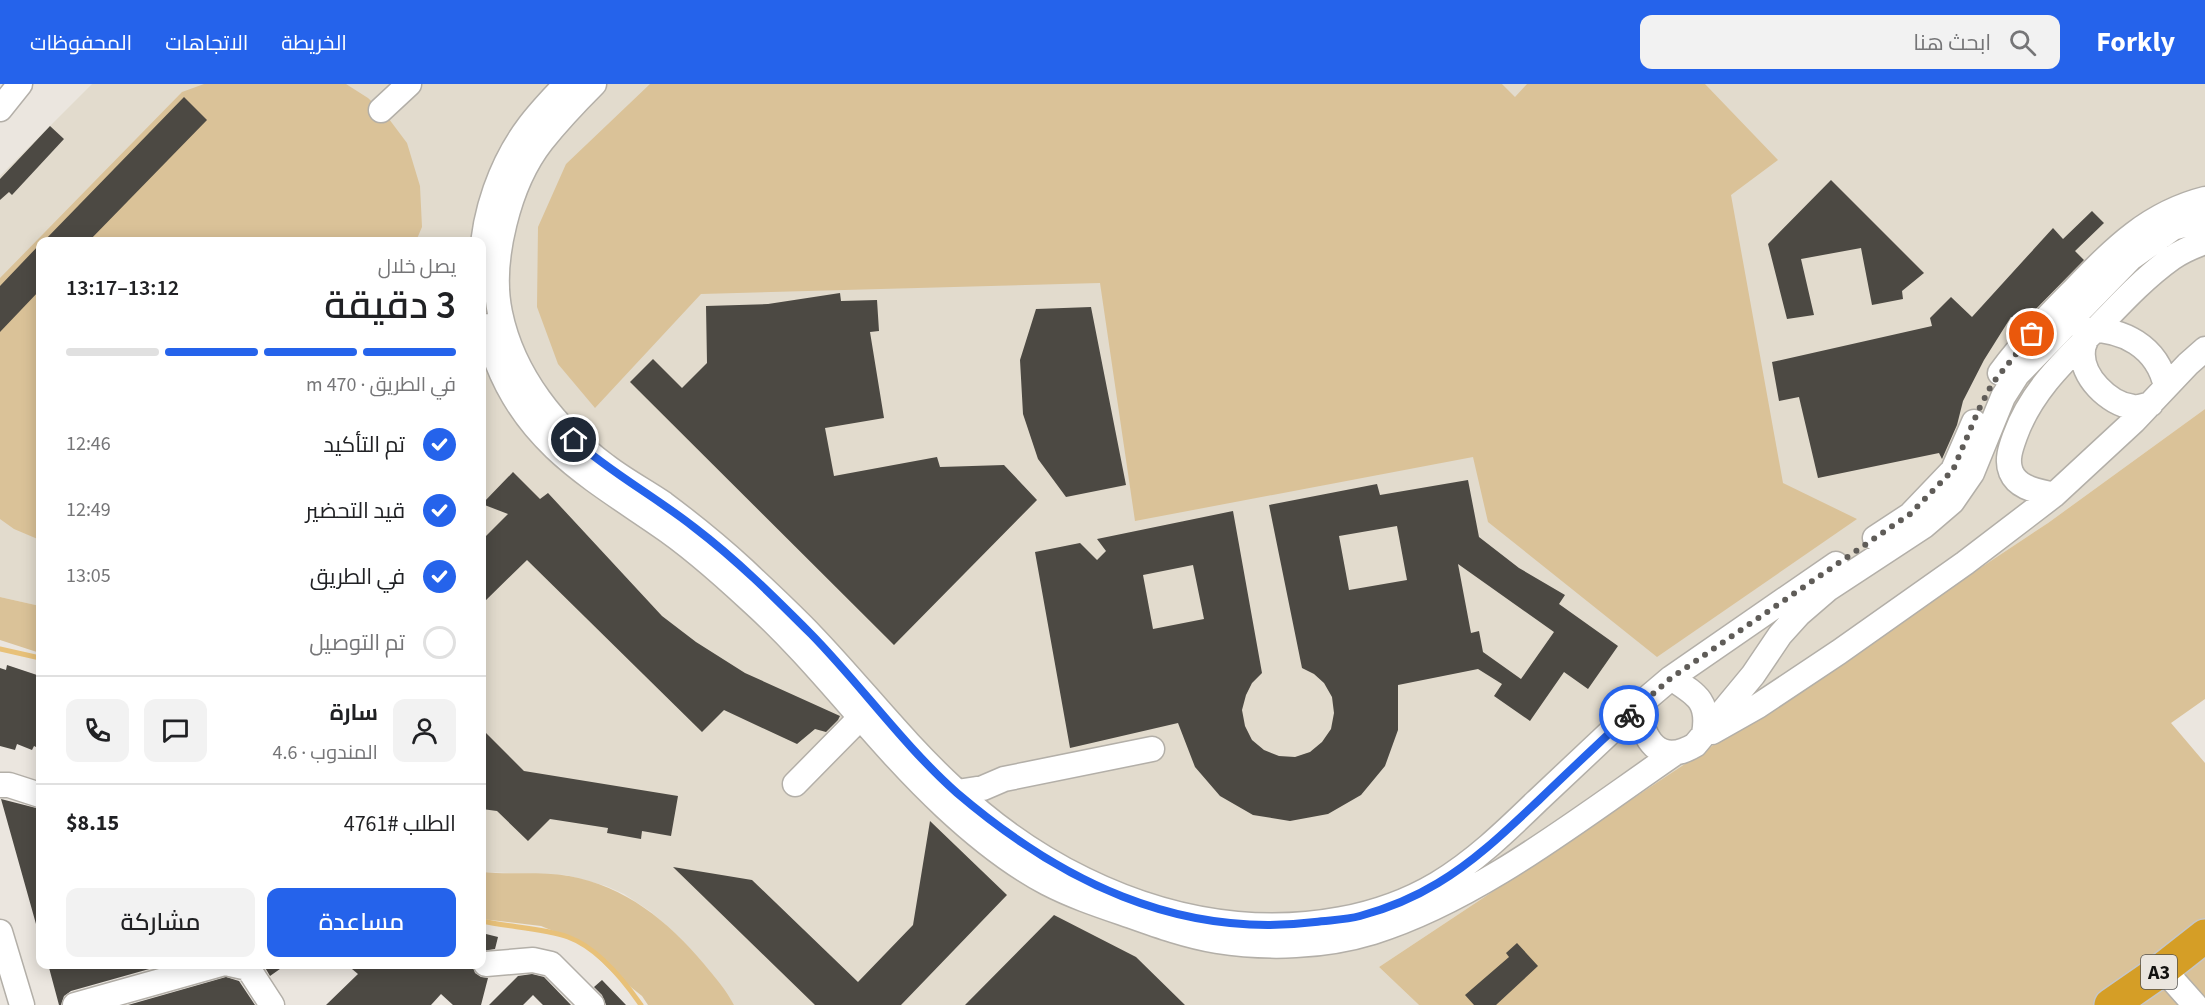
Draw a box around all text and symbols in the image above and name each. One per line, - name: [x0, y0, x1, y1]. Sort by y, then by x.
- search box: [1640, 15, 2060, 69]
- text: Forkly: [2096, 22, 2175, 62]
- icon: search: [2006, 26, 2039, 59]
- text: ابحث هنا: [1913, 27, 1991, 59]
- text: المحفوظات: [30, 28, 132, 58]
- text: الاتجاهات: [165, 28, 248, 58]
- text: الخريطة: [281, 28, 347, 58]
- text: يصل خلال: [378, 253, 456, 281]
- text: 13:12–13:17: [66, 272, 179, 304]
- text: 3 دقيقة: [324, 278, 456, 334]
- pin: [2006, 308, 2057, 359]
- icon: bag: [2015, 317, 2048, 350]
- text: في الطريق · 470 m: [306, 371, 456, 399]
- pin: [548, 414, 599, 465]
- icon: home: [557, 423, 590, 456]
- icon: check: [423, 428, 456, 461]
- text: تم التأكيد: [323, 429, 405, 461]
- text: 12:46: [66, 430, 111, 458]
- icon: check: [423, 494, 456, 527]
- text: قيد التحضير: [305, 495, 405, 527]
- text: 12:49: [66, 496, 111, 524]
- icon: check: [423, 560, 456, 593]
- text: في الطريق: [310, 561, 405, 593]
- text: 13:05: [66, 562, 111, 590]
- text: تم التوصيل: [309, 627, 405, 659]
- courier: [1599, 685, 1659, 745]
- text: سارة: [330, 697, 378, 729]
- button: phone: [66, 699, 129, 762]
- button: chat: [144, 699, 207, 762]
- button: person: [393, 699, 456, 762]
- icon: bike: [1613, 699, 1646, 732]
- text: المندوب · 4.6: [272, 739, 378, 767]
- text: $8.15: [66, 807, 119, 839]
- text: الطلب #4761: [344, 808, 456, 840]
- button: مشاركة: [66, 888, 255, 957]
- button: مساعدة: [267, 888, 456, 957]
- road number: A3: [2141, 955, 2177, 989]

